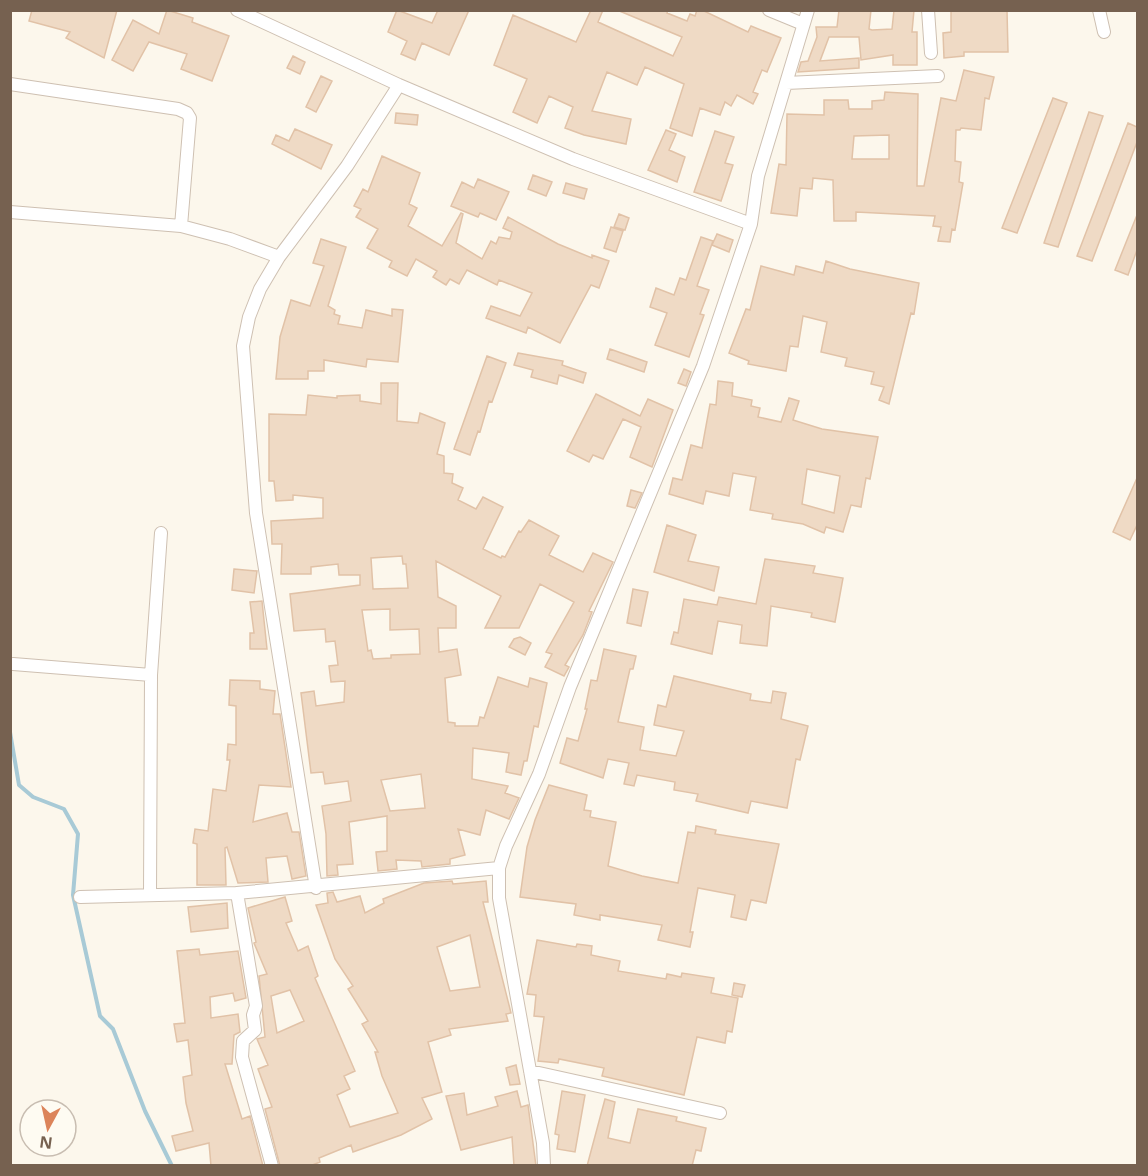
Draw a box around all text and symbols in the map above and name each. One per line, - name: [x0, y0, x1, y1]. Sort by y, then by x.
- north arrow: [18, 1098, 78, 1158]
- text: N: [38, 1131, 54, 1155]

